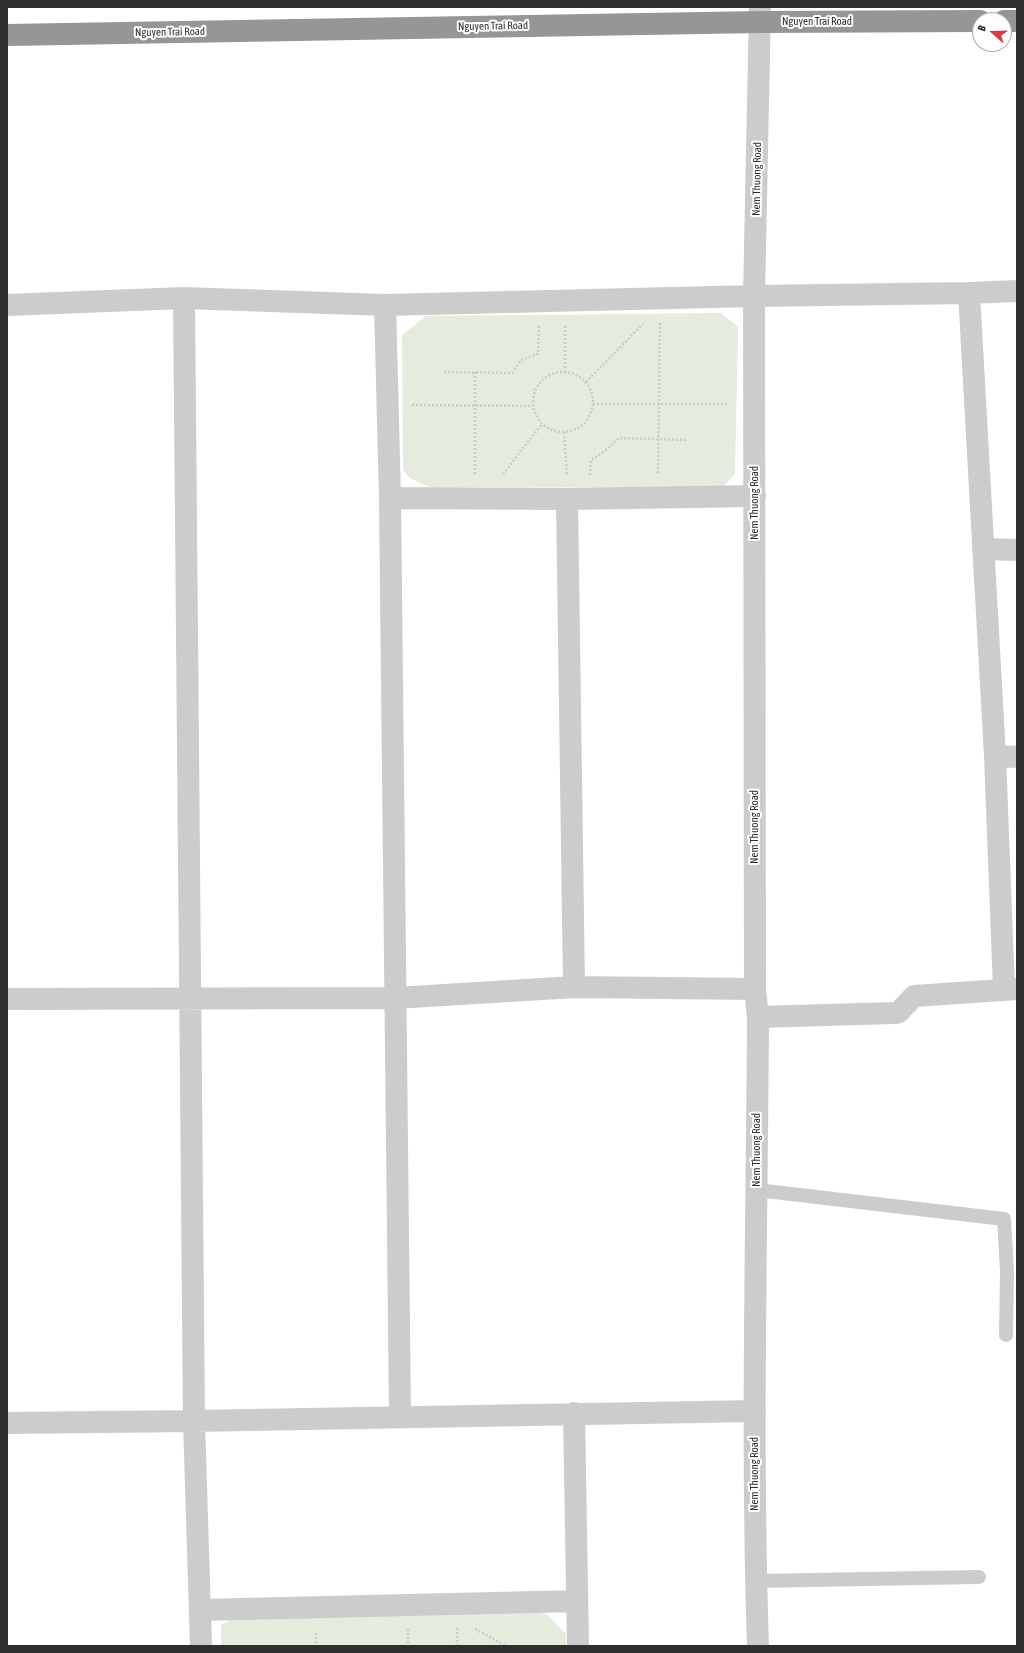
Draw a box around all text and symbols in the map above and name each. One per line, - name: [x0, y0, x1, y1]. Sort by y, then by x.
- north arrow: [972, 12, 1012, 52]
- street label: Nguyen Trai Road: [782, 15, 852, 29]
- street label: Nguyen Trai Road: [458, 19, 528, 33]
- text: B: [975, 24, 988, 33]
- street label: Nguyen Trai Road: [135, 25, 205, 39]
- street label: Nem Thuong Road: [750, 142, 764, 216]
- street label: Nem Thuong Road: [748, 466, 762, 540]
- street label: Nem Thuong Road: [748, 790, 762, 864]
- street label: Nem Thuong Road: [750, 1113, 764, 1187]
- street label: Nem Thuong Road: [748, 1437, 762, 1511]

